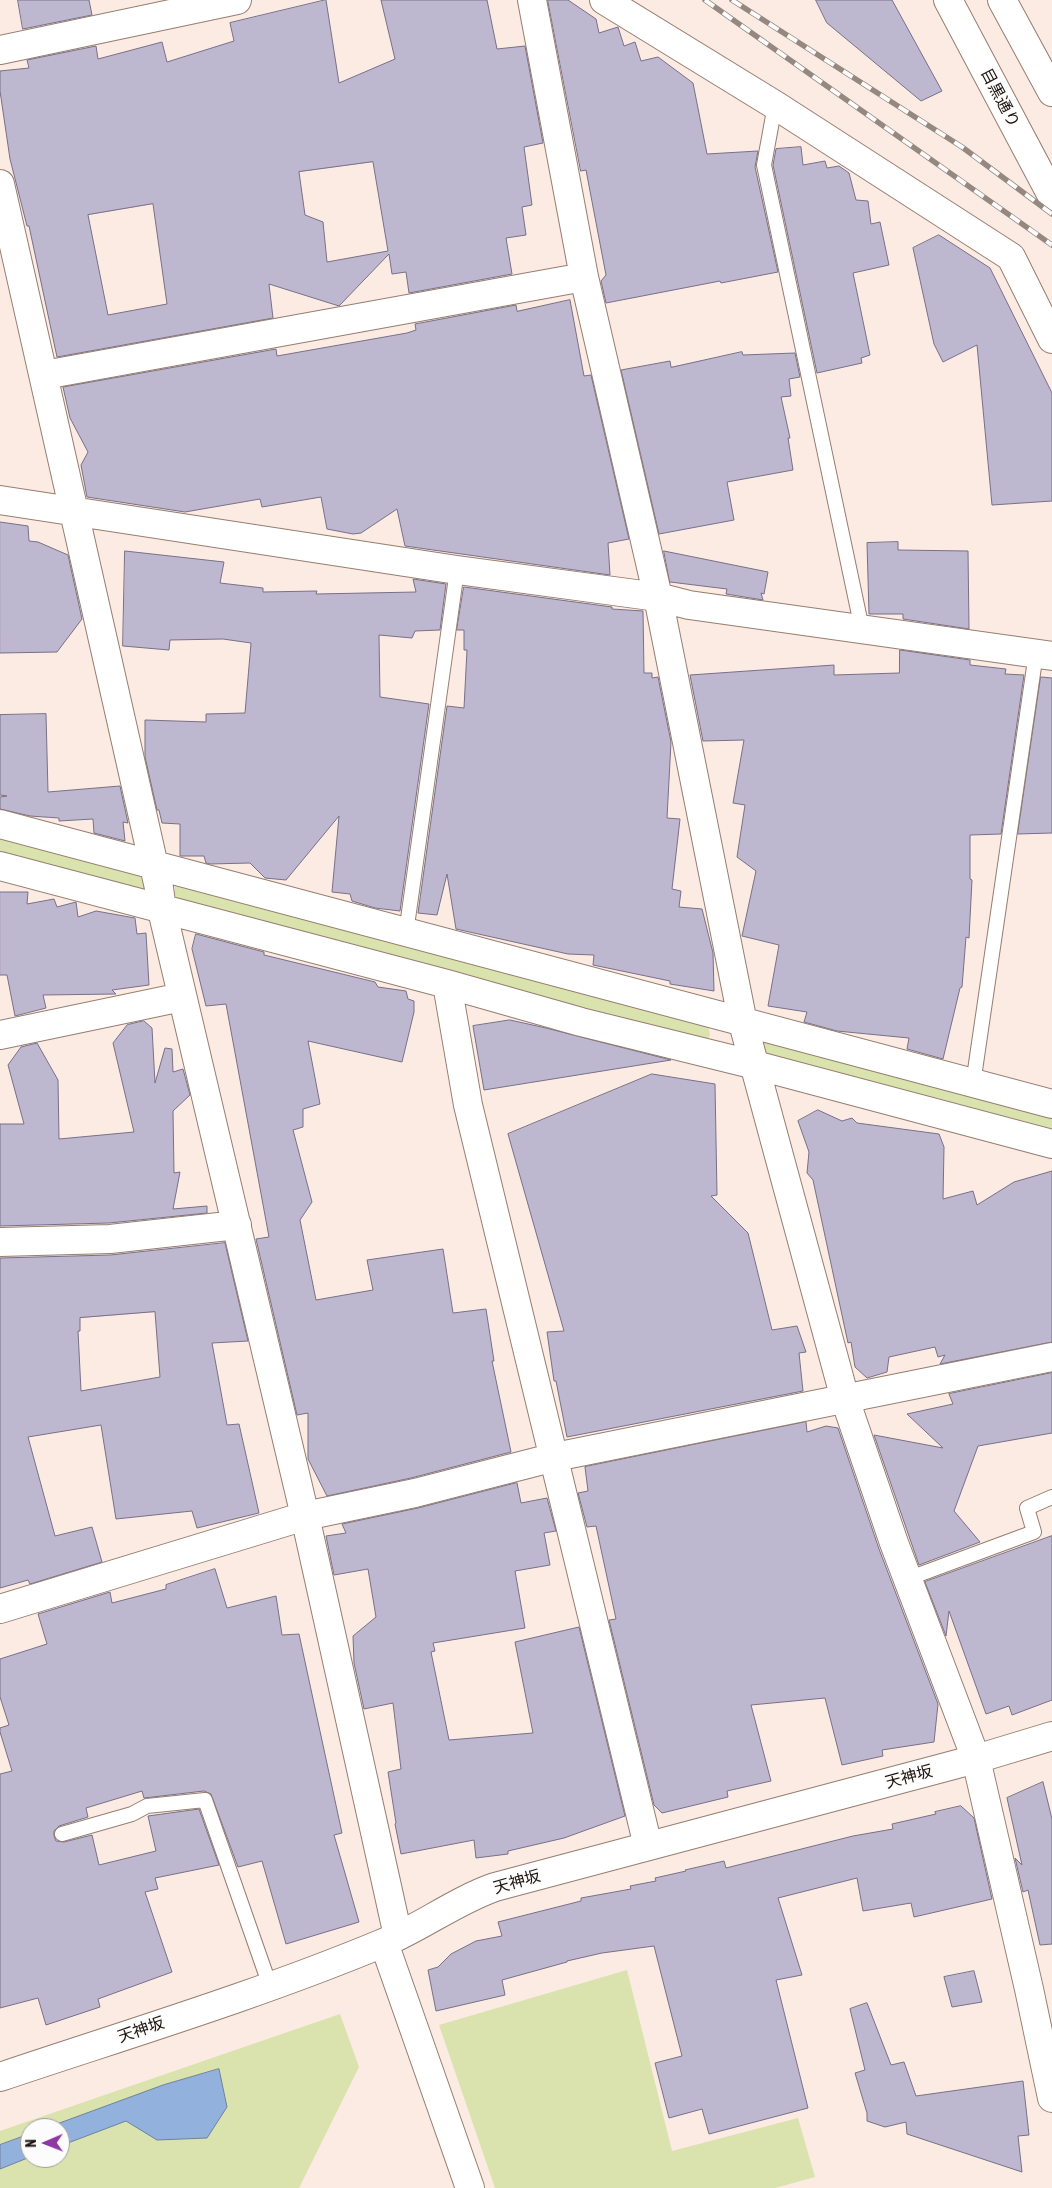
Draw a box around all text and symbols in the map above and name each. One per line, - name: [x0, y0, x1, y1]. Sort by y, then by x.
- street label: 目黒通り: [977, 65, 1023, 131]
- street label: 天神坂: [883, 1762, 935, 1792]
- street label: 天神坂: [491, 1866, 543, 1898]
- street label: 天神坂: [115, 2013, 167, 2047]
- north arrow: [20, 2118, 70, 2168]
- text: N: [23, 2139, 39, 2148]

